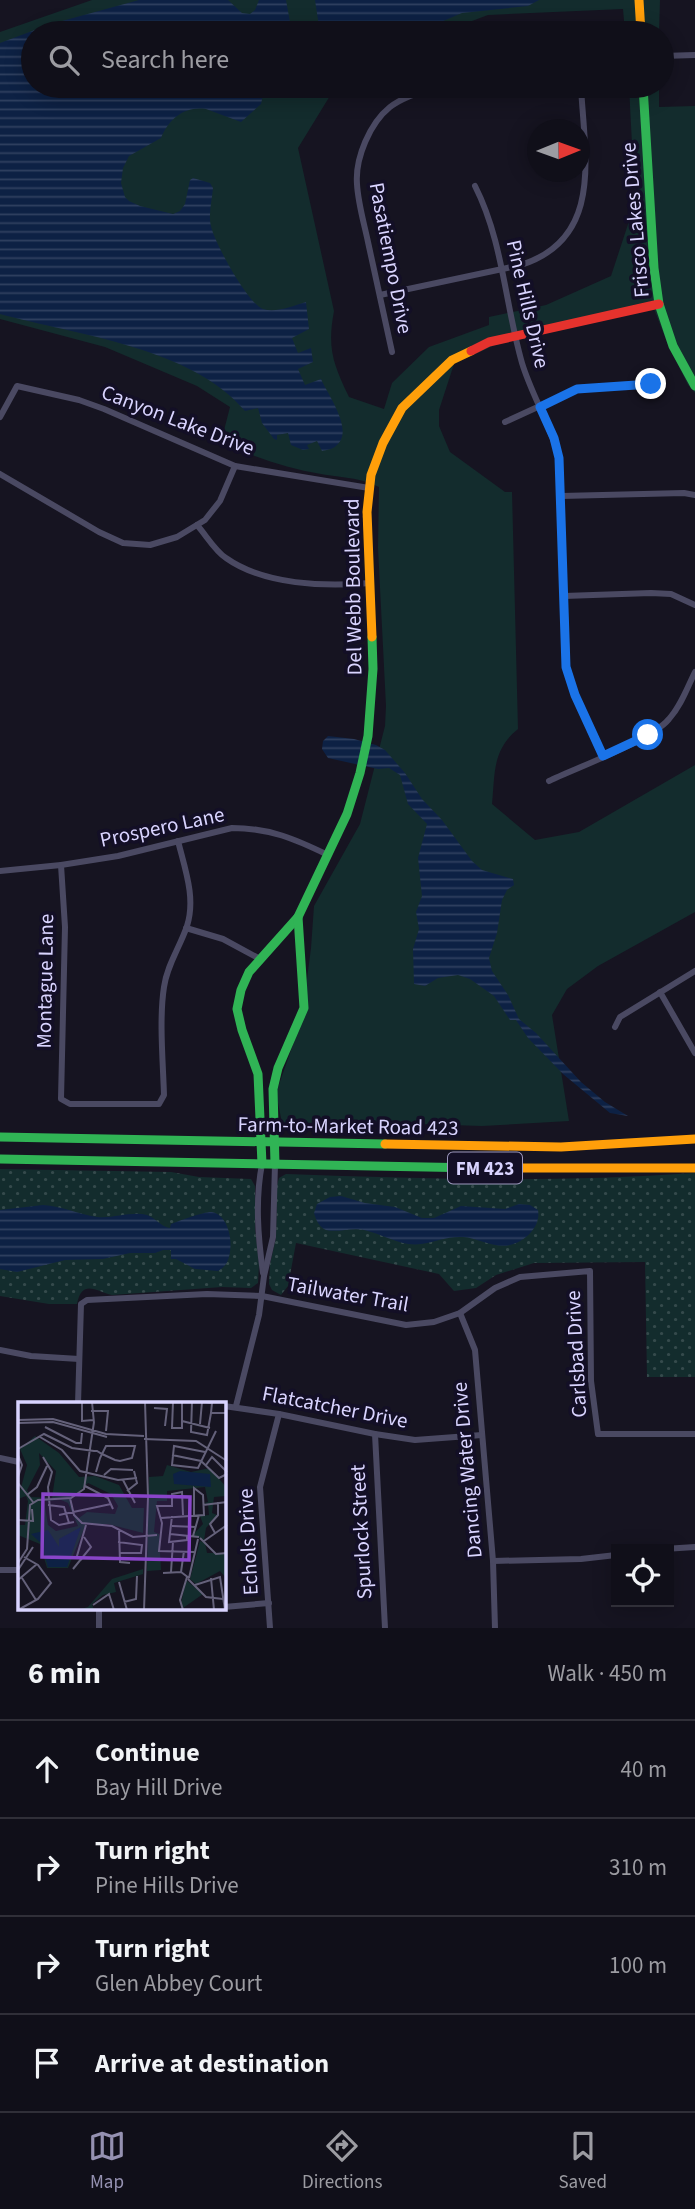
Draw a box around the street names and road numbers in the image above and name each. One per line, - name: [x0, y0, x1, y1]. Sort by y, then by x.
- street label: Frisco Lakes Drive: [613, 141, 657, 299]
- street label: Pasatiempo Drive: [362, 180, 420, 336]
- street label: Pine Hills Drive: [499, 237, 557, 371]
- street label: Canyon Lake Drive: [97, 377, 259, 463]
- street label: Del Webb Boulevard: [336, 498, 370, 676]
- street label: Prospero Lane: [97, 799, 227, 855]
- street label: Montague Lane: [29, 913, 61, 1049]
- street label: Farm-to-Market Road 423: [237, 1109, 459, 1143]
- road number: FM 423: [448, 1152, 522, 1184]
- street label: Tailwater Trail: [285, 1269, 411, 1319]
- street label: Carlsbad Drive: [558, 1290, 594, 1418]
- street label: Flatcatcher Drive: [260, 1378, 410, 1436]
- street label: Dancing Water Drive: [444, 1381, 490, 1559]
- street label: Spurlock Street: [342, 1464, 380, 1600]
- street label: Echols Drive: [230, 1488, 266, 1596]

